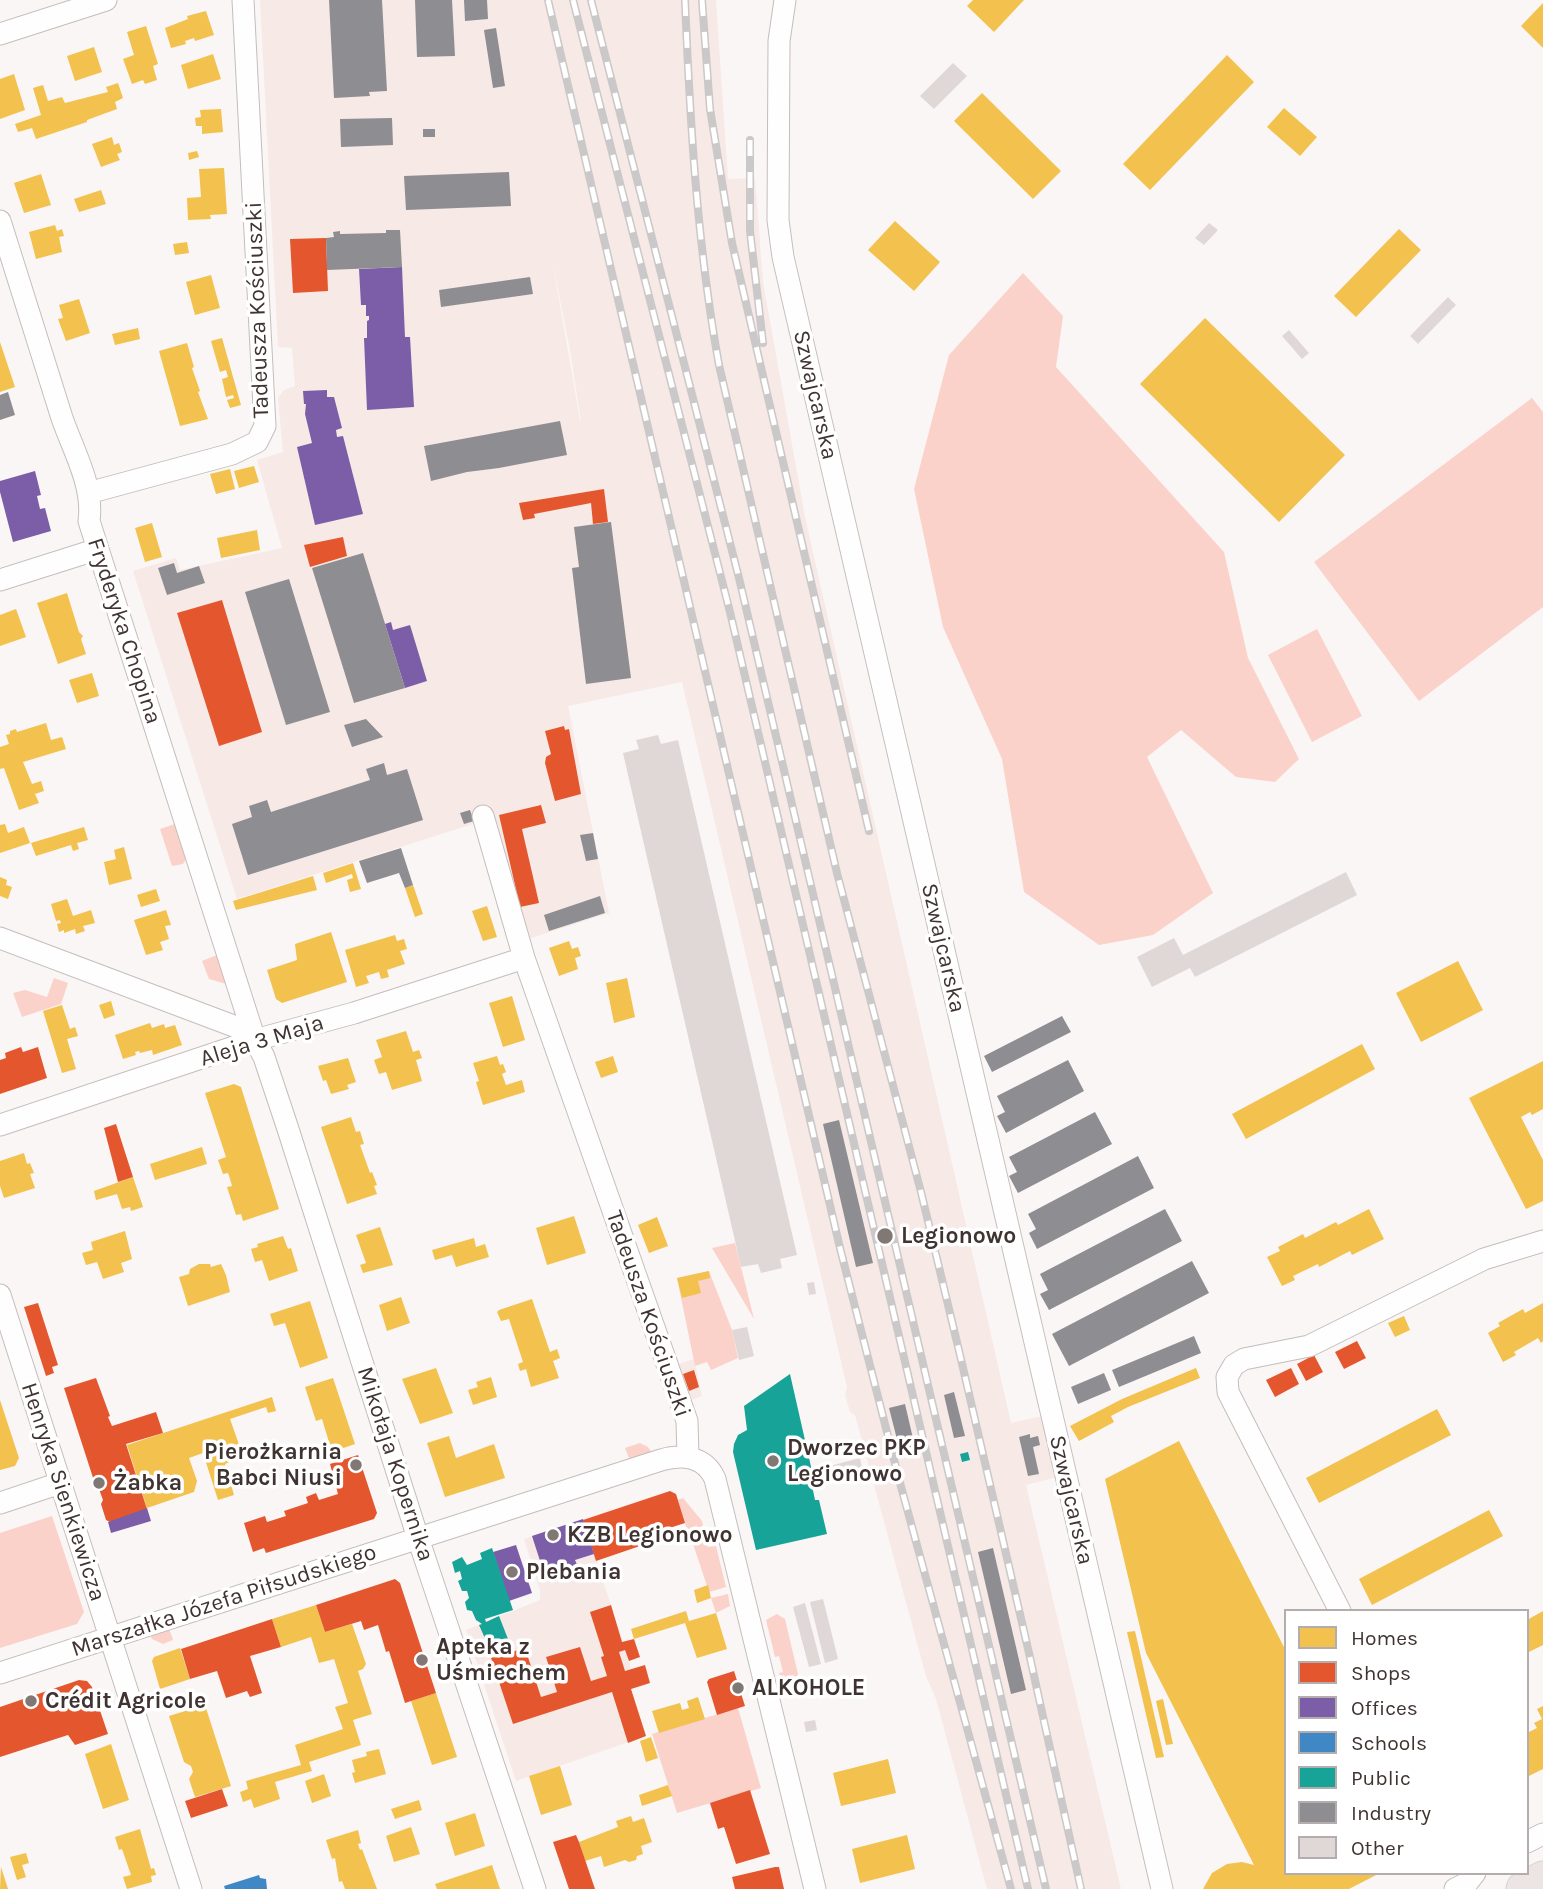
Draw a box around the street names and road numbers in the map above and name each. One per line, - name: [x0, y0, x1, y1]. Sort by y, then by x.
- street label: Tadeusza Kościuszki: [240, 201, 276, 419]
- street label: Szwajcarska: [787, 328, 843, 462]
- street label: Fryderyka Chopina: [81, 534, 167, 728]
- street label: Szwajcarska: [915, 881, 971, 1015]
- street label: Aleja 3 Maja: [197, 1009, 327, 1073]
- street label: Tadeusza Kościuszki: [600, 1207, 696, 1421]
- street label: Mikołaja Kopernika: [351, 1363, 439, 1565]
- street label: Henryka Sienkiewicza: [15, 1379, 111, 1605]
- street label: Szwajcarska: [1043, 1433, 1099, 1567]
- street label: Marszałka Józefa Piłsudskiego: [68, 1539, 380, 1663]

